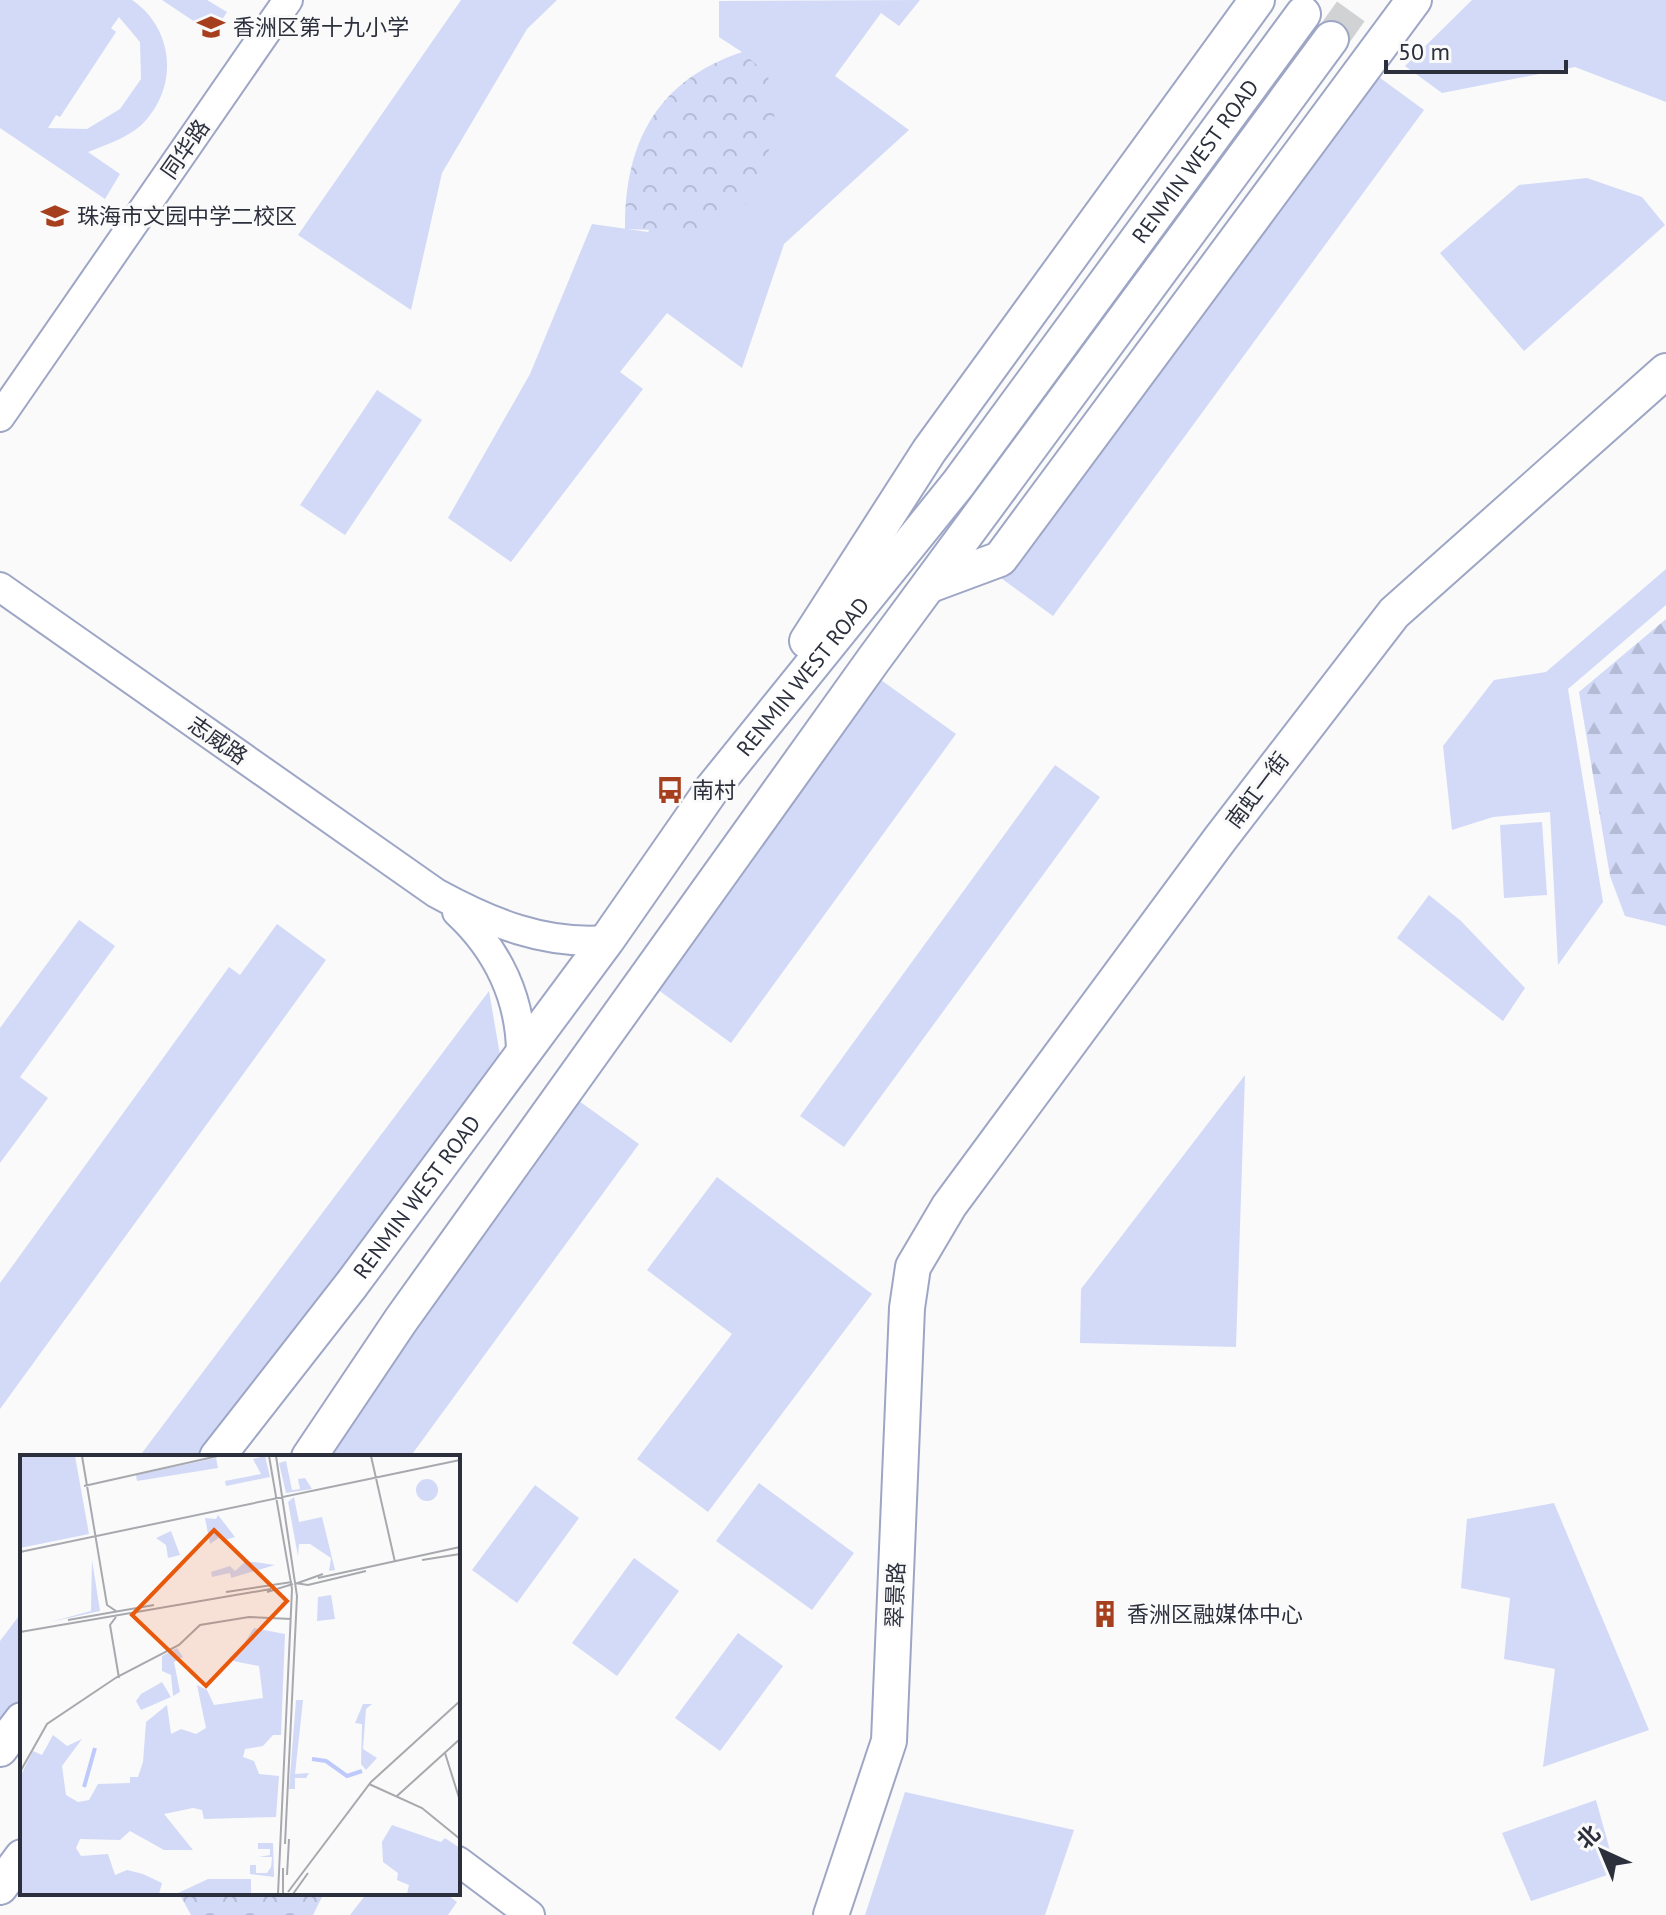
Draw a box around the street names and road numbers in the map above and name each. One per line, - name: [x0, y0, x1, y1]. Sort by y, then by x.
- street label: RENMIN WEST ROAD: [1126, 74, 1265, 249]
- street label: 同华路: [155, 114, 215, 184]
- street label: RENMIN WEST ROAD: [730, 591, 875, 762]
- street label: 志威路: [183, 710, 253, 770]
- street label: 南虹一街: [1219, 746, 1295, 834]
- street label: RENMIN WEST ROAD: [347, 1109, 486, 1284]
- street label: 翠景路: [880, 1562, 910, 1628]

